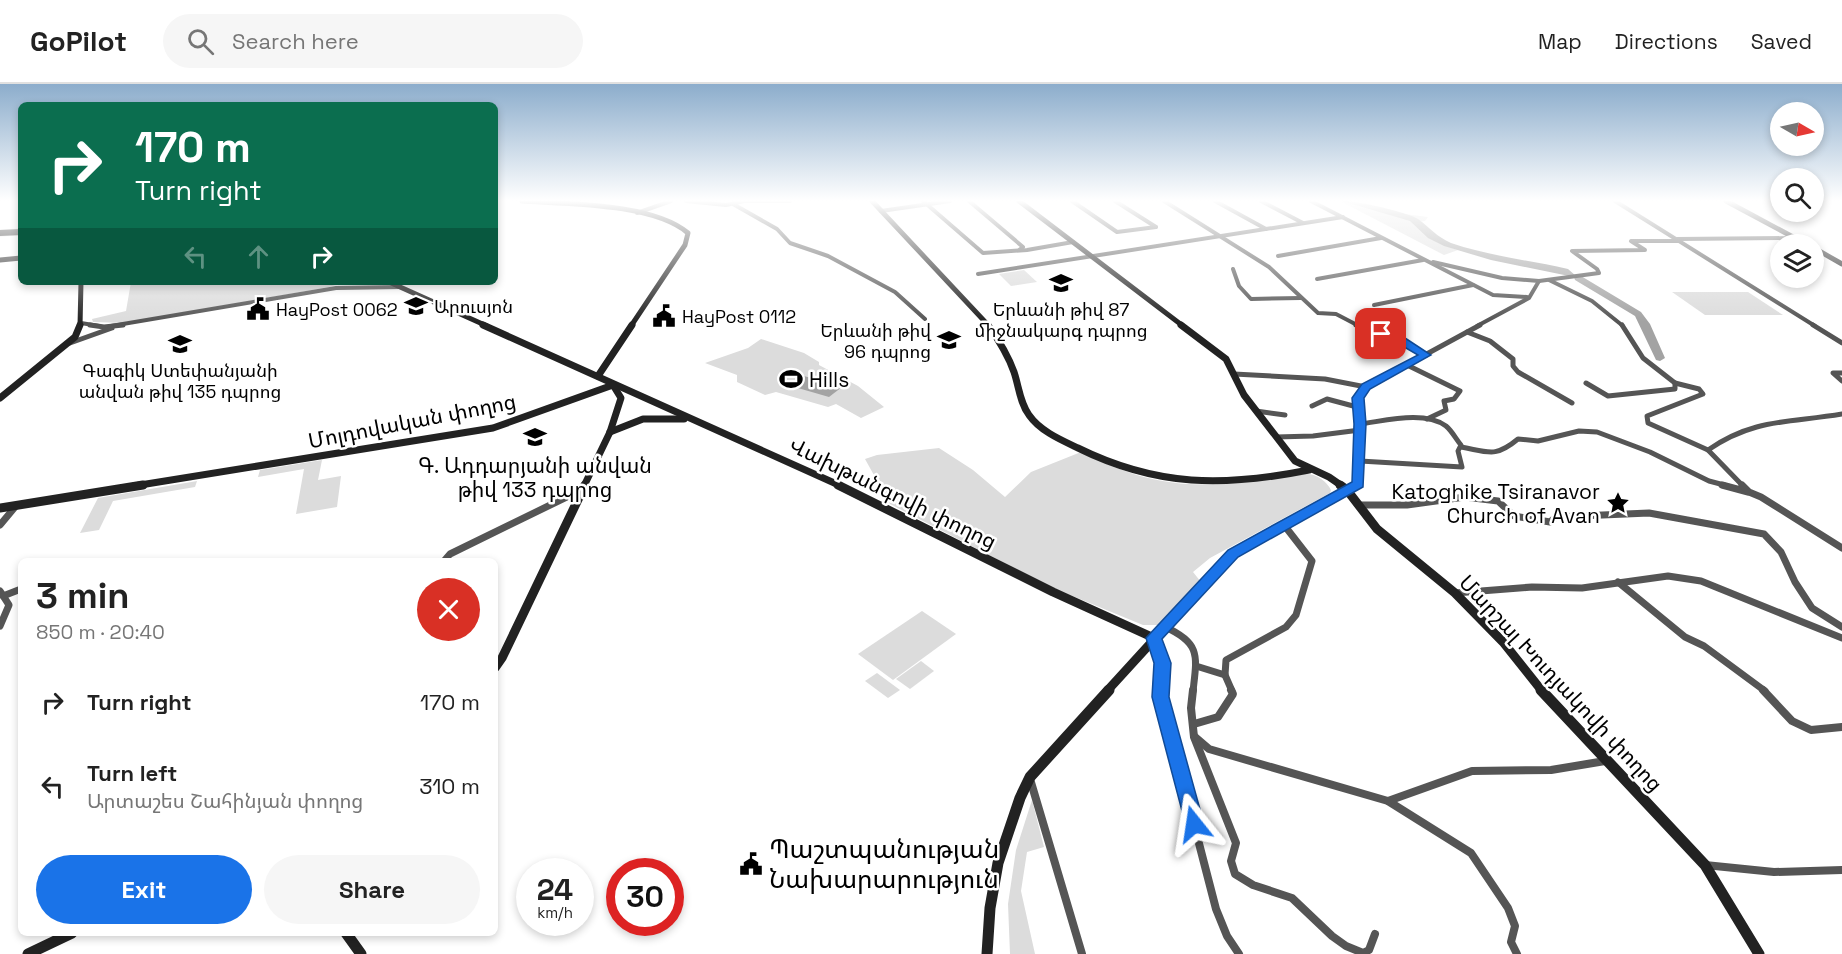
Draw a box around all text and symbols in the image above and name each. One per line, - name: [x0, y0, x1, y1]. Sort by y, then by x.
- search box: [163, 14, 583, 68]
- text: GoPilot: [30, 23, 127, 59]
- icon: search: [184, 25, 217, 58]
- text: Search here: [232, 27, 359, 55]
- text: Map: [1538, 28, 1582, 55]
- text: Directions: [1615, 28, 1718, 55]
- text: Saved: [1751, 28, 1812, 55]
- north arrow: [1770, 102, 1824, 156]
- map controls: [1770, 102, 1824, 288]
- text: 170 m: [135, 121, 251, 174]
- icon: right: [36, 126, 114, 204]
- button: search: [1770, 168, 1824, 222]
- text: Turn right: [135, 173, 262, 208]
- button: layers: [1770, 234, 1824, 288]
- icon: left: [179, 240, 212, 273]
- icon: ahead: [242, 240, 275, 273]
- icon: right: [305, 240, 338, 273]
- school or university icon: Երևանի թիվ 87 միջնակարգ դպրոց: [1048, 270, 1074, 296]
- school or university icon: Արուսյոն: [403, 293, 429, 319]
- place label: Արուսյոն: [434, 295, 513, 318]
- public building icon: HayPost 0062: [245, 296, 271, 322]
- place label: HayPost 0062: [276, 298, 398, 321]
- place label: Երևանի թիվ 87 միջնակարգ դպրոց: [974, 298, 1148, 342]
- public building icon: HayPost 0112: [651, 303, 677, 329]
- place label: HayPost 0112: [682, 305, 796, 328]
- pin: [1355, 308, 1406, 359]
- icon: arrive: [1364, 317, 1397, 350]
- place label: Երևանի թիվ 96 դպրոց: [820, 319, 932, 363]
- school or university icon: Երևանի թիվ 96 դպրոց: [936, 327, 962, 353]
- school or university icon: Գագիկ Ստեփանյանի անվան թիվ 135 դպրոց: [167, 331, 193, 357]
- place label: Գագիկ Ստեփանյանի անվան թիվ 135 դպրոց: [79, 359, 281, 403]
- sports icon: Hills: [778, 366, 804, 392]
- place label: Hills: [809, 366, 849, 393]
- street label: Մոլդովական փողոց: [306, 388, 518, 454]
- school or university icon: Գ. Ադդարյանի անվան թիվ 133 դպրոց: [522, 424, 548, 450]
- street label: Վախթանգովի փողոց: [785, 431, 1001, 555]
- place label: Գ. Ադդարյանի անվան թիվ 133 դպրոց: [418, 452, 652, 503]
- place label: Katoghike Tsiranavor Church of Avan: [1391, 478, 1600, 529]
- place icon: Katoghike Tsiranavor Church of Avan: [1605, 490, 1631, 516]
- street label: Մարշալ Խուդյակովի փողոց: [1453, 569, 1669, 797]
- text: 3 min: [36, 573, 130, 619]
- button: close: [417, 578, 480, 641]
- text: 850 m · 20:40: [36, 619, 165, 645]
- icon: right: [36, 686, 69, 719]
- text: Turn right: [87, 688, 192, 716]
- text: 170 m: [420, 688, 480, 716]
- text: Turn left: [87, 759, 177, 787]
- icon: left: [36, 770, 69, 803]
- text: 310 m: [419, 772, 480, 800]
- text: Արտաշես Շահինյան փողոց: [87, 788, 363, 814]
- position arrow: [1162, 792, 1226, 856]
- place label: Պաշտպանության Նախարարություն: [769, 832, 999, 896]
- public building icon: Պաշտպանության Նախարարություն: [738, 851, 764, 877]
- button: Exit: [36, 855, 252, 924]
- button: Share: [264, 855, 480, 924]
- speed limit sign: 30: [606, 858, 684, 936]
- text: 24: [537, 870, 573, 909]
- text: km/h: [537, 903, 573, 922]

